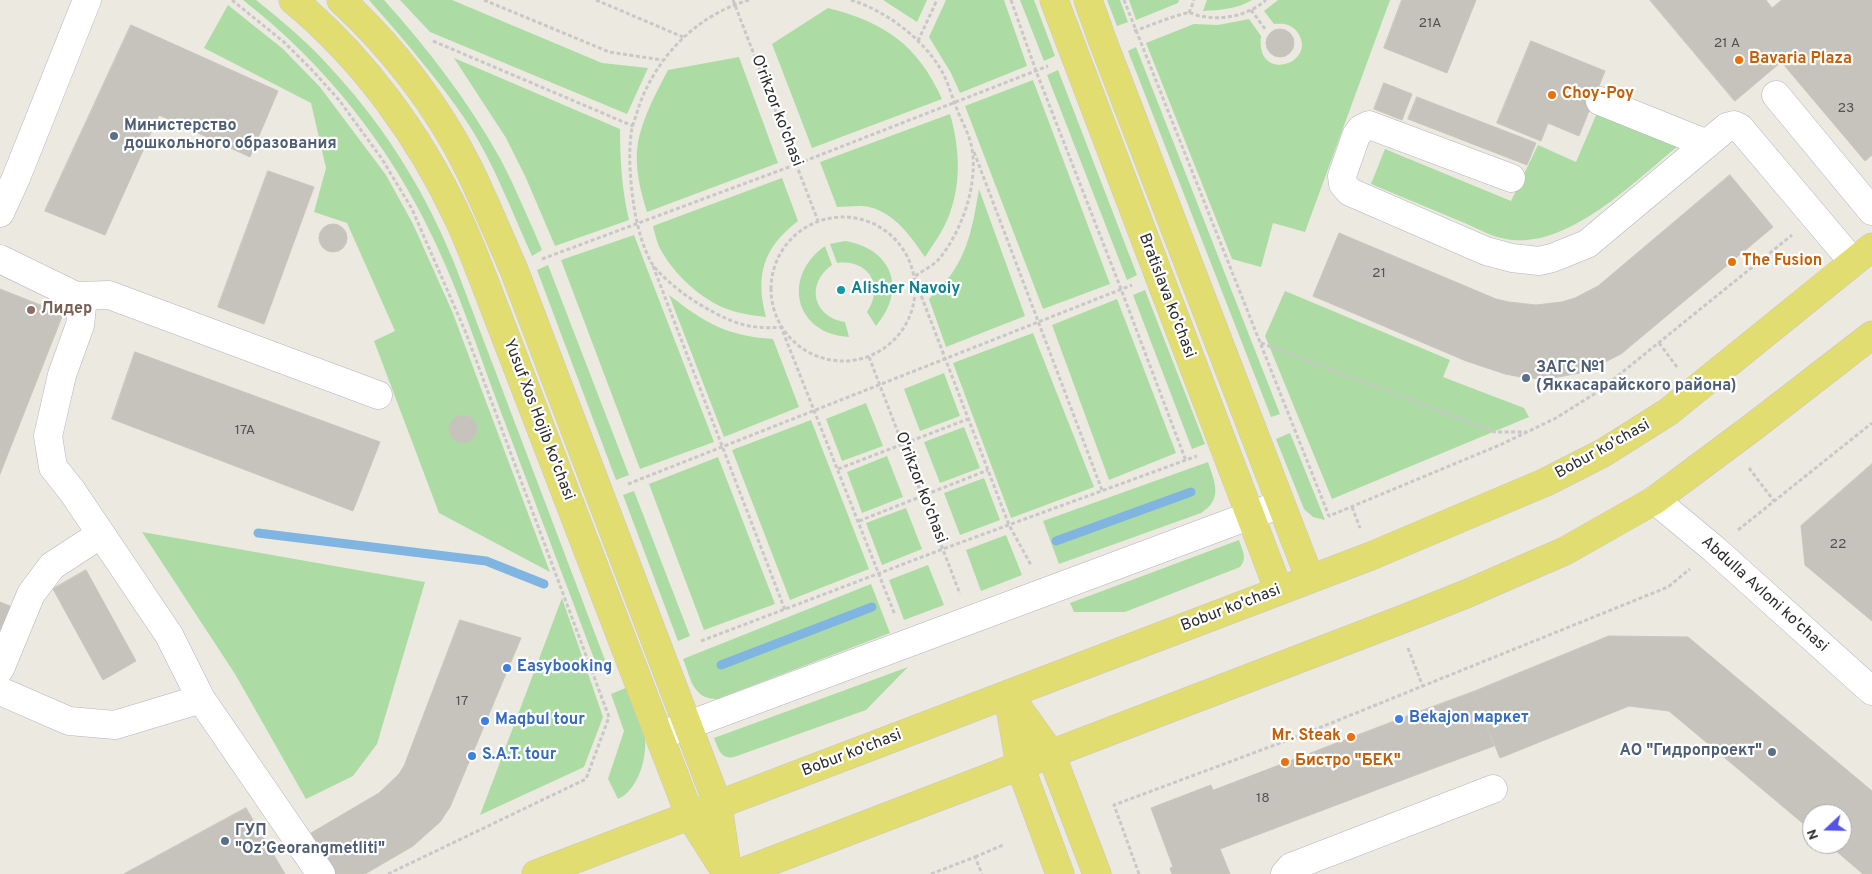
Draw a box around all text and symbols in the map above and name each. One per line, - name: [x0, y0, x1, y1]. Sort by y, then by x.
- house number: 21A: [1419, 16, 1441, 32]
- house number: 21 А: [1714, 36, 1740, 52]
- place label: Bavaria Plaza: [1749, 50, 1852, 70]
- street label: O'rikzor ko'chasi: [746, 52, 806, 170]
- marker: Bavaria Plaza: [1733, 54, 1745, 66]
- place label: Choy-Poy: [1562, 85, 1634, 105]
- marker: Choy-Poy: [1546, 89, 1558, 101]
- house number: 23: [1838, 101, 1854, 117]
- place label: Министерство дошкольного образования: [124, 117, 337, 155]
- marker: Министерство дошкольного образования: [108, 130, 120, 142]
- street label: Bratislava ko'chasi: [1133, 231, 1199, 361]
- place label: The Fusion: [1742, 252, 1822, 272]
- marker: The Fusion: [1726, 256, 1738, 268]
- house number: 21: [1372, 266, 1386, 282]
- place label: Alisher Navoiy: [851, 280, 960, 300]
- marker: Alisher Navoiy: [835, 284, 847, 296]
- place label: Лидер: [41, 300, 92, 320]
- marker: Лидер: [25, 304, 37, 316]
- street label: Yusuf Xos Hojib ko'chasi: [498, 337, 578, 503]
- place label: ЗАГС №1 (Яккасарайского района): [1536, 359, 1737, 397]
- marker: ЗАГС №1 (Яккасарайского района): [1520, 372, 1532, 384]
- street label: Bobur ko'chasi: [1552, 416, 1654, 484]
- house number: 17A: [235, 423, 255, 439]
- street label: O'rikzor ko'chasi: [890, 429, 950, 547]
- street label: Abdulla Avloni ko'chasi: [1697, 533, 1831, 657]
- house number: 22: [1829, 537, 1847, 553]
- street label: Bobur ko'chasi: [1178, 581, 1284, 637]
- place label: Easybooking: [517, 658, 612, 678]
- marker: Easybooking: [501, 662, 513, 674]
- house number: 17: [456, 694, 468, 710]
- place label: Bekajon маркет: [1409, 709, 1529, 729]
- place label: Maqbul tour: [495, 711, 585, 731]
- marker: Bekajon маркет: [1393, 713, 1405, 725]
- marker: Maqbul tour: [479, 715, 491, 727]
- street label: Bobur ko'chasi: [799, 726, 905, 782]
- place label: Mr. Steak: [1271, 727, 1341, 747]
- marker: Mr. Steak: [1345, 731, 1357, 743]
- place label: АО "Гидропроект": [1619, 742, 1762, 762]
- place label: S.A.T. tour: [482, 746, 556, 766]
- marker: АО "Гидропроект": [1766, 746, 1778, 758]
- marker: S.A.T. tour: [466, 750, 478, 762]
- place label: Бистро "БЕК": [1295, 752, 1401, 772]
- marker: Бистро "БЕК": [1279, 756, 1291, 768]
- house number: 18: [1256, 791, 1270, 807]
- north arrow: [1802, 804, 1852, 854]
- place label: ГУП "Oz’Georangmetliti": [235, 822, 385, 860]
- text: N: [1804, 826, 1823, 842]
- marker: ГУП "Oz’Georangmetliti": [219, 835, 231, 847]

